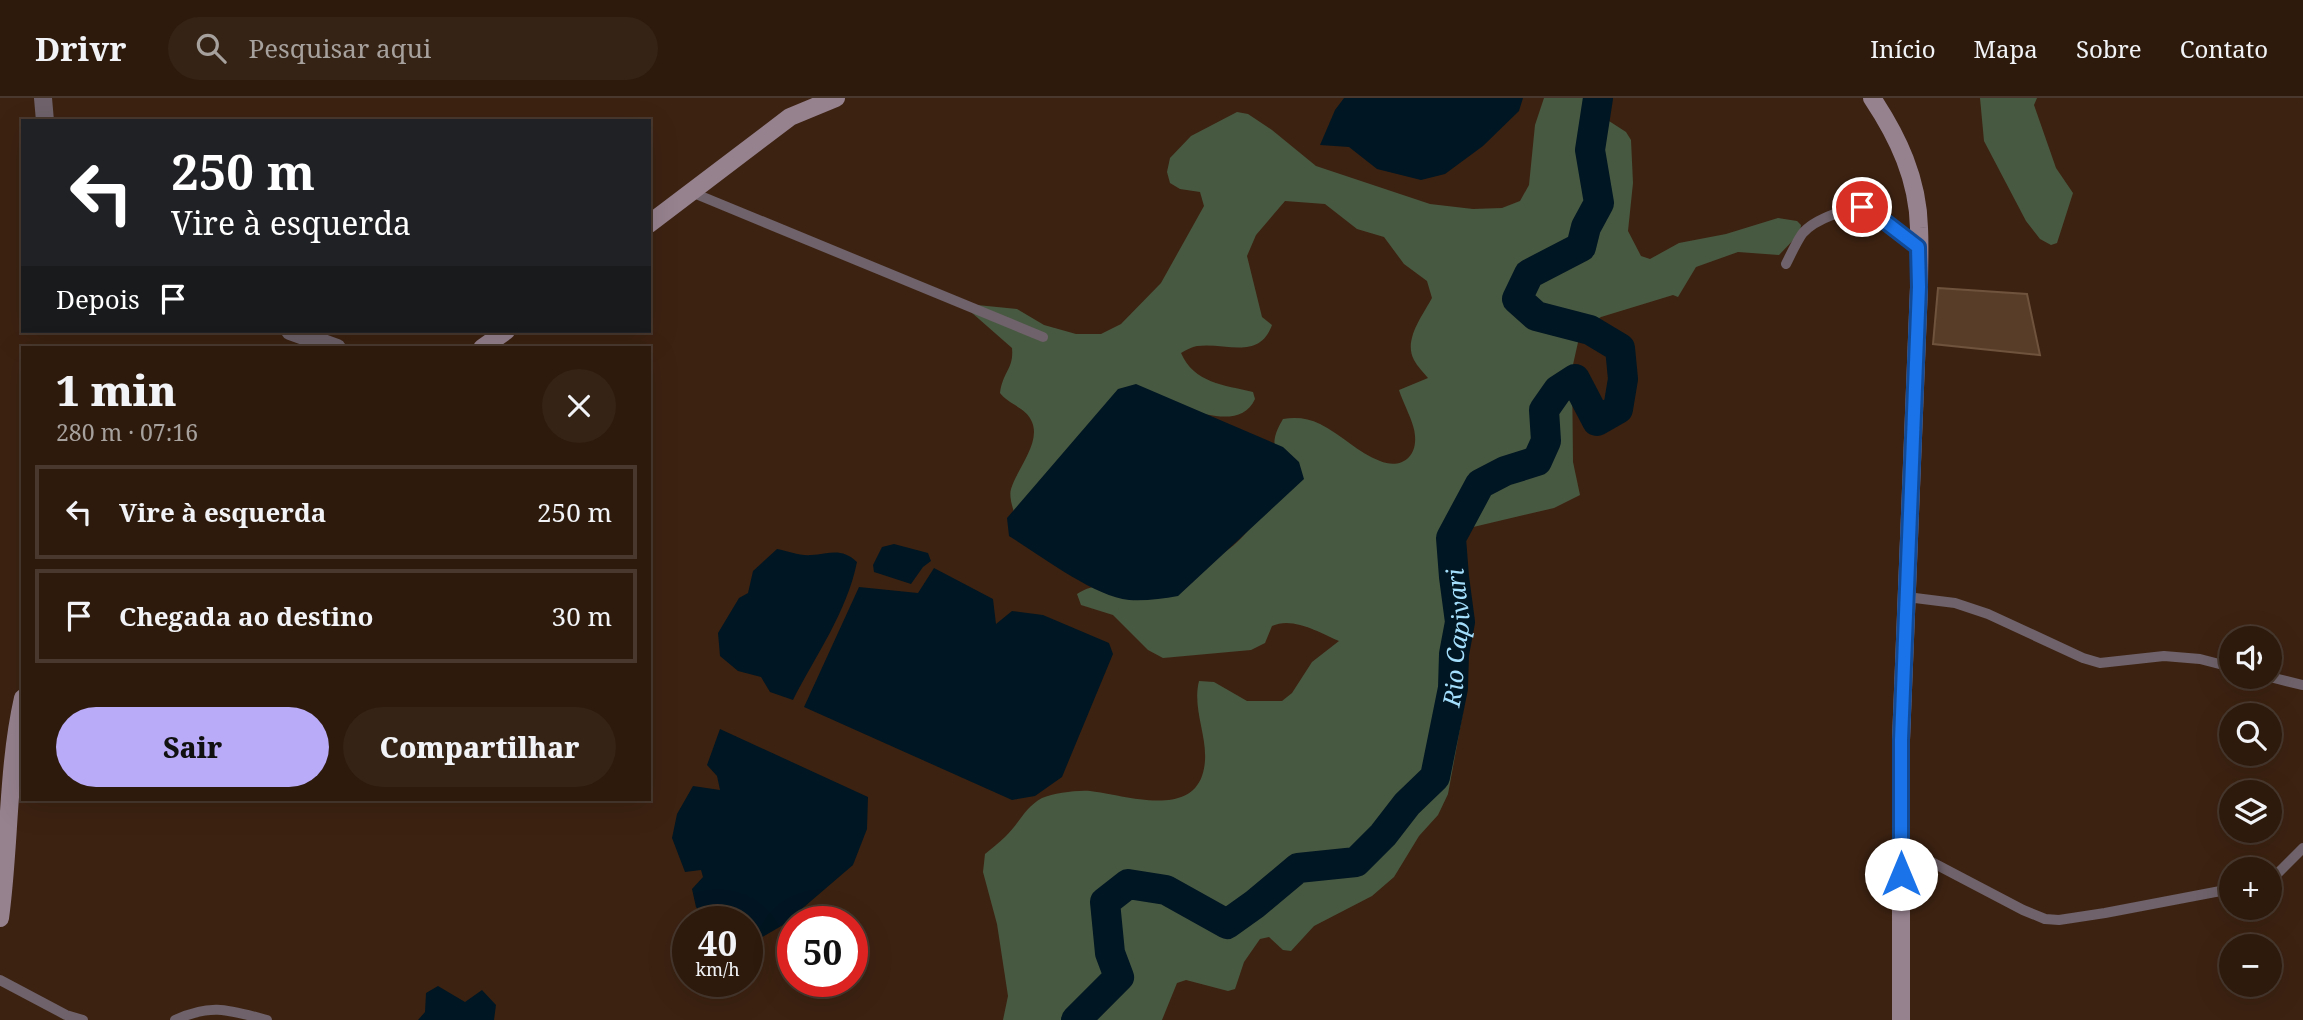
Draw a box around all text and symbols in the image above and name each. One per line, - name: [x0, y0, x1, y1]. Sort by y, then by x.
- search box: [168, 17, 658, 80]
- text: Drivr: [35, 26, 126, 71]
- icon: search: [192, 29, 230, 67]
- text: Pesquisar aqui: [248, 30, 431, 66]
- text: Início: [1870, 32, 1936, 65]
- text: Mapa: [1974, 32, 2038, 65]
- text: Sobre: [2076, 32, 2142, 65]
- text: Contato: [2180, 32, 2268, 65]
- text: 250 m: [171, 138, 315, 204]
- icon: left: [56, 147, 147, 238]
- pin: [1832, 177, 1892, 237]
- icon: arrive: [1843, 188, 1881, 226]
- text: Vire à esquerda: [171, 201, 411, 244]
- icon: arrive: [154, 280, 192, 318]
- text: Depois: [56, 281, 140, 317]
- text: 1 min: [56, 361, 177, 418]
- button: close: [542, 369, 616, 443]
- text: 280 m · 07:16: [56, 416, 198, 448]
- icon: left: [60, 493, 98, 531]
- text: Vire à esquerda: [119, 494, 326, 530]
- text: 250 m: [537, 494, 612, 530]
- water label: Rio Capivari: [1433, 567, 1476, 710]
- icon: arrive: [60, 597, 98, 635]
- text: Chegada ao destino: [119, 598, 374, 634]
- text: 30 m: [552, 598, 612, 634]
- map controls: [2219, 626, 2282, 997]
- button: sound: [2219, 626, 2282, 689]
- button: search: [2219, 703, 2282, 766]
- button: Sair: [56, 707, 329, 787]
- button: Compartilhar: [343, 707, 616, 787]
- button: layers: [2219, 780, 2282, 843]
- position arrow: [1864, 837, 1938, 911]
- button: +: [2219, 857, 2282, 920]
- speed limit sign: 50: [777, 906, 868, 997]
- text: 40: [698, 919, 737, 966]
- button: −: [2219, 934, 2282, 997]
- text: km/h: [695, 957, 740, 981]

